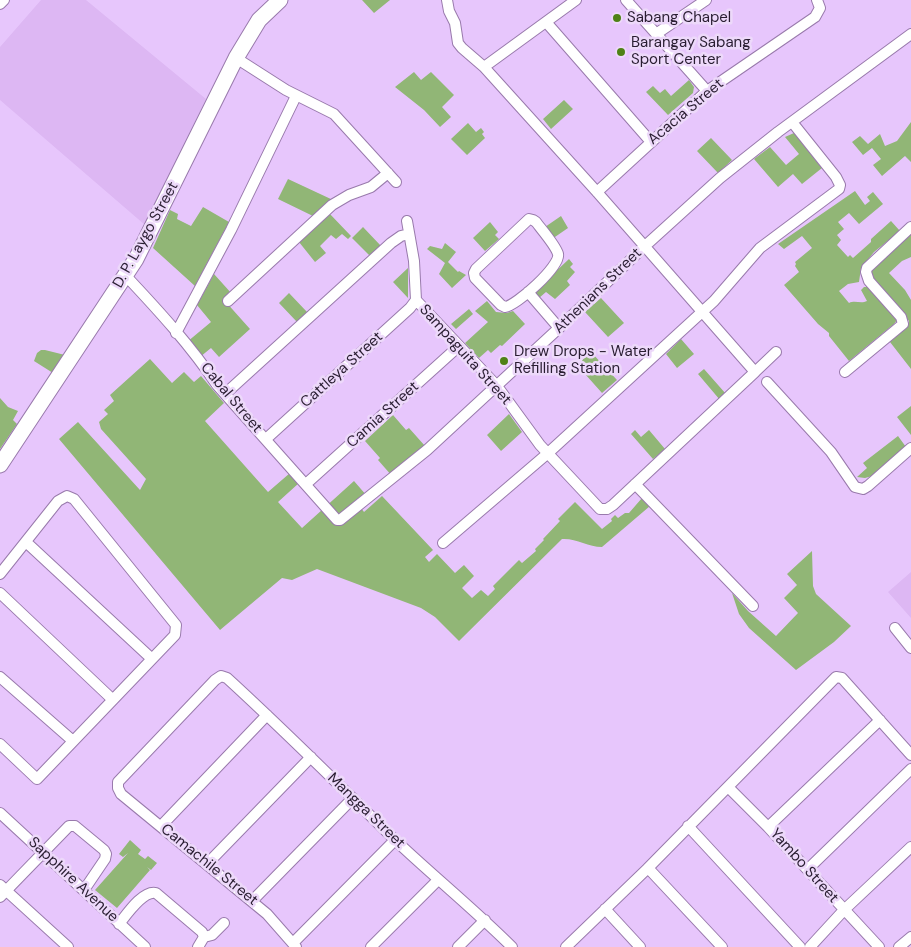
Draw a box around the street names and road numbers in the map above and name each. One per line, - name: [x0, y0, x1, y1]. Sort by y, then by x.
- street label: Acacia Street: [645, 75, 727, 149]
- street label: D. P. Laygo Street: [109, 179, 183, 291]
- street label: Athenians Street: [550, 244, 646, 338]
- street label: Sampaguita Street: [415, 301, 515, 409]
- street label: Cattleya Street: [297, 328, 387, 412]
- street label: Cabal Street: [196, 359, 266, 437]
- street label: Camia Street: [343, 378, 423, 452]
- street label: Mangga Street: [323, 770, 409, 852]
- street label: Camachile Street: [157, 820, 261, 910]
- street label: Yambo Street: [766, 825, 842, 907]
- street label: Sapphire Avenue: [24, 834, 122, 926]

